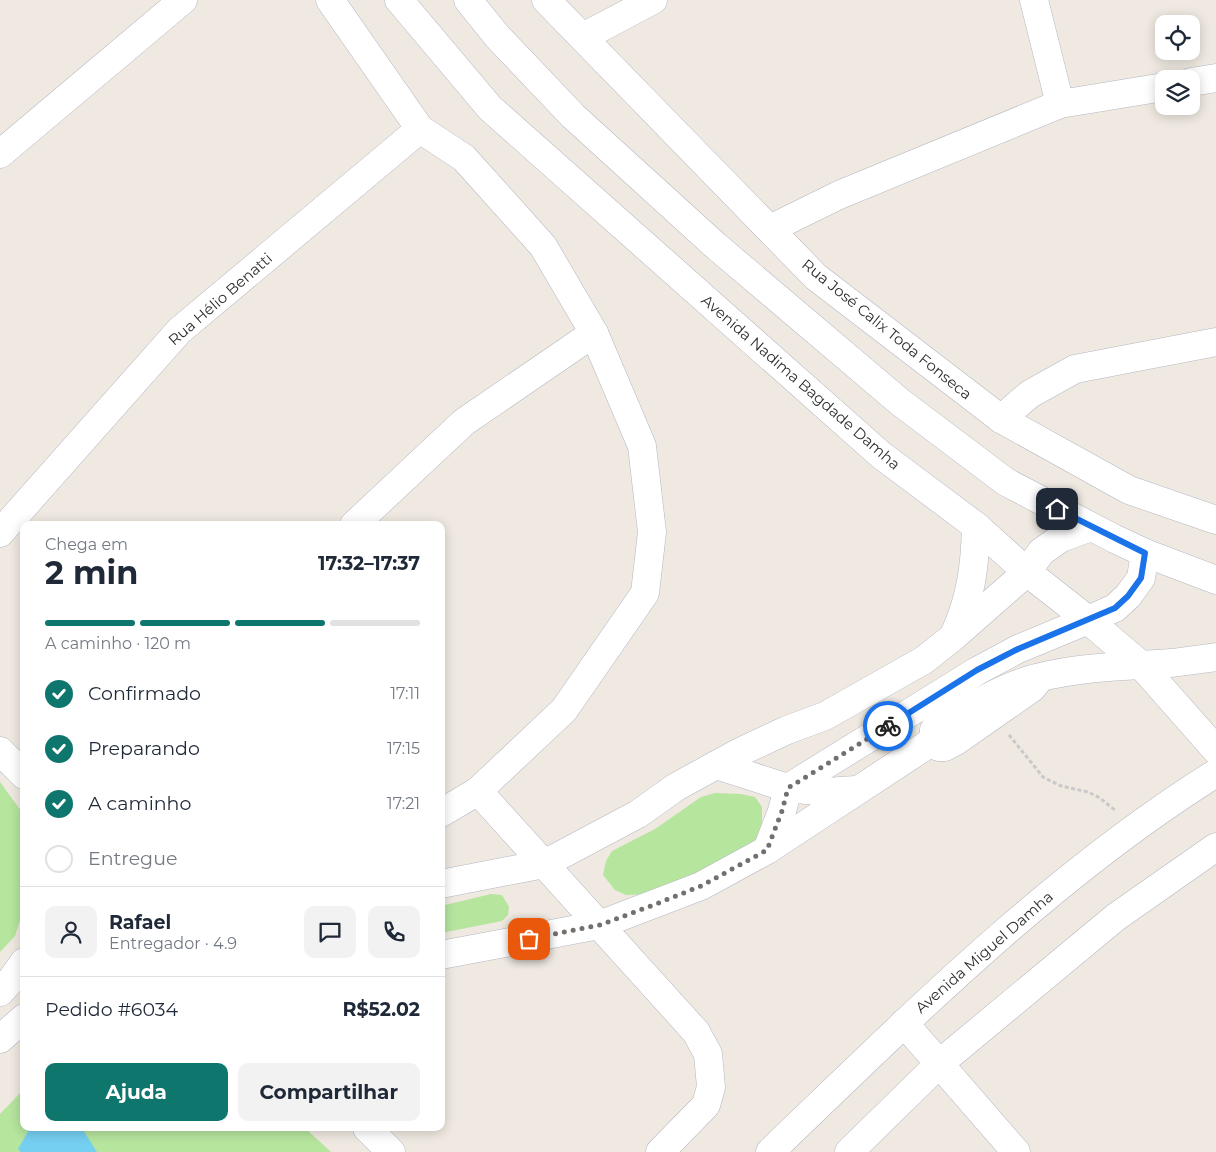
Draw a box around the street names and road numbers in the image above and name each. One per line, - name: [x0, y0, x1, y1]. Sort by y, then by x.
- street label: Rua Hélio Benatti: [164, 249, 276, 349]
- street label: Rua José Calix Toda Fonseca: [798, 255, 976, 403]
- street label: Avenida Nadima Bagdade Damha: [698, 290, 904, 474]
- street label: Avenida Miguel Damha: [911, 887, 1057, 1017]

